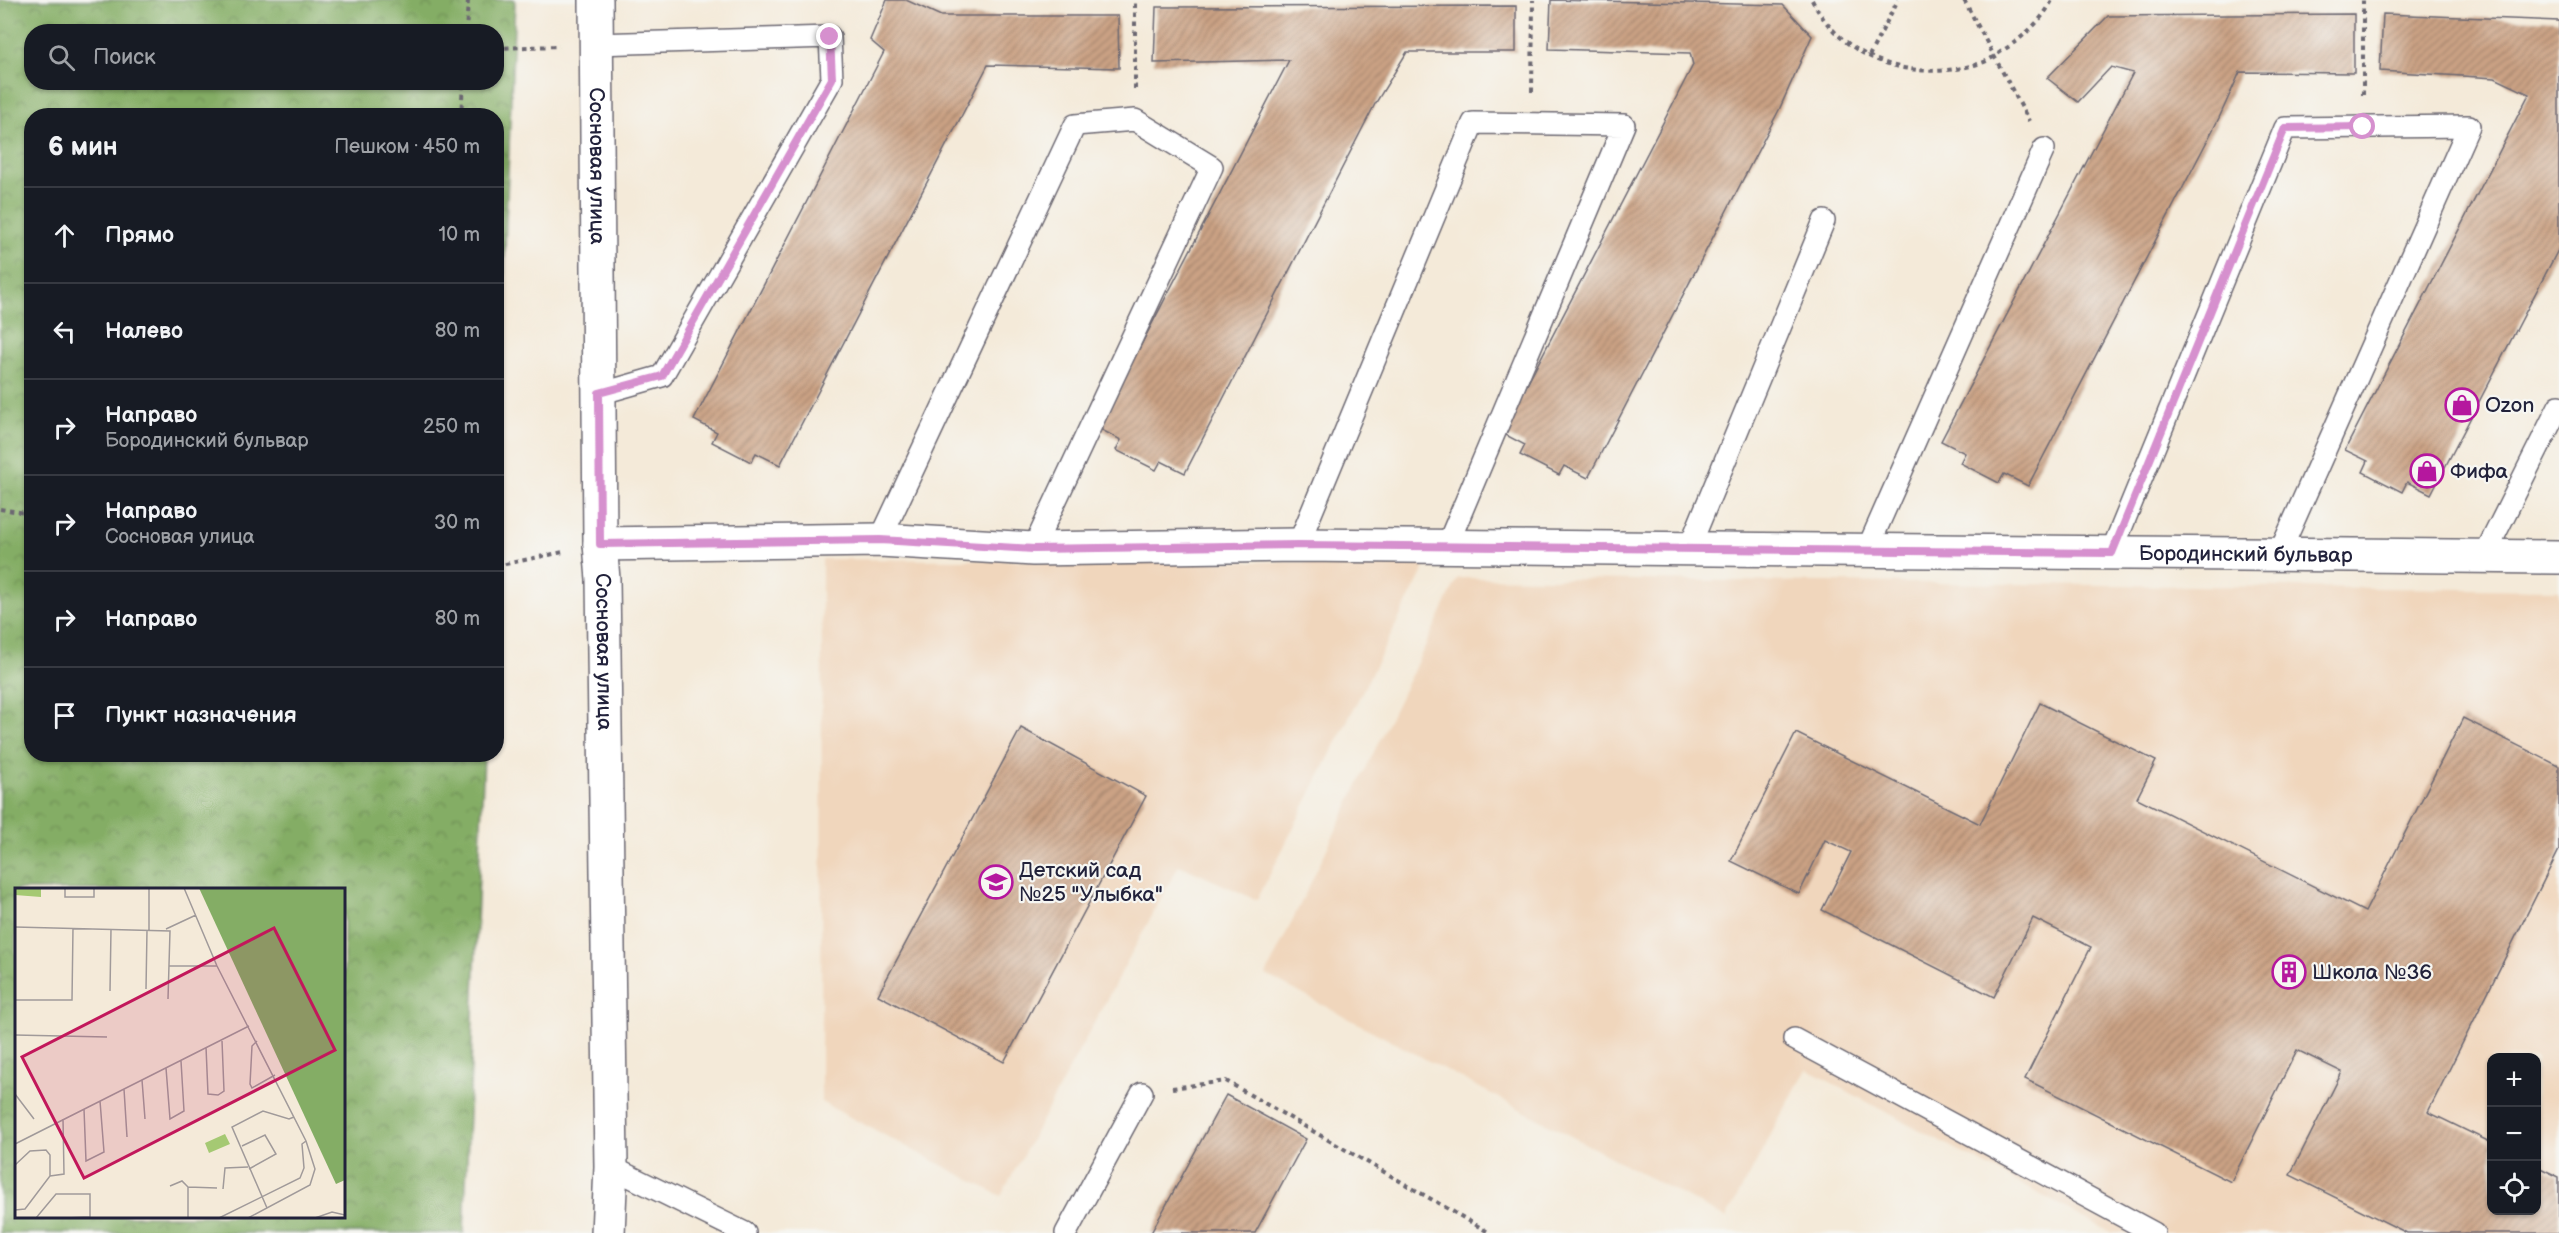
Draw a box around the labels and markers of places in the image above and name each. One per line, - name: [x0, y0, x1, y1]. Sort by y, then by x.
- shop icon: Ozon: [2444, 387, 2480, 423]
- place label: Ozon: [2485, 393, 2534, 418]
- shop icon: Фифа: [2409, 453, 2445, 489]
- place label: Фифа: [2450, 459, 2509, 484]
- place label: Детский сад №25 "Улыбка": [1019, 858, 1163, 907]
- school or university icon: Детский сад №25 "Улыбка": [978, 864, 1014, 900]
- building icon: Школа №36: [2271, 954, 2307, 990]
- place label: Школа №36: [2312, 960, 2432, 985]

